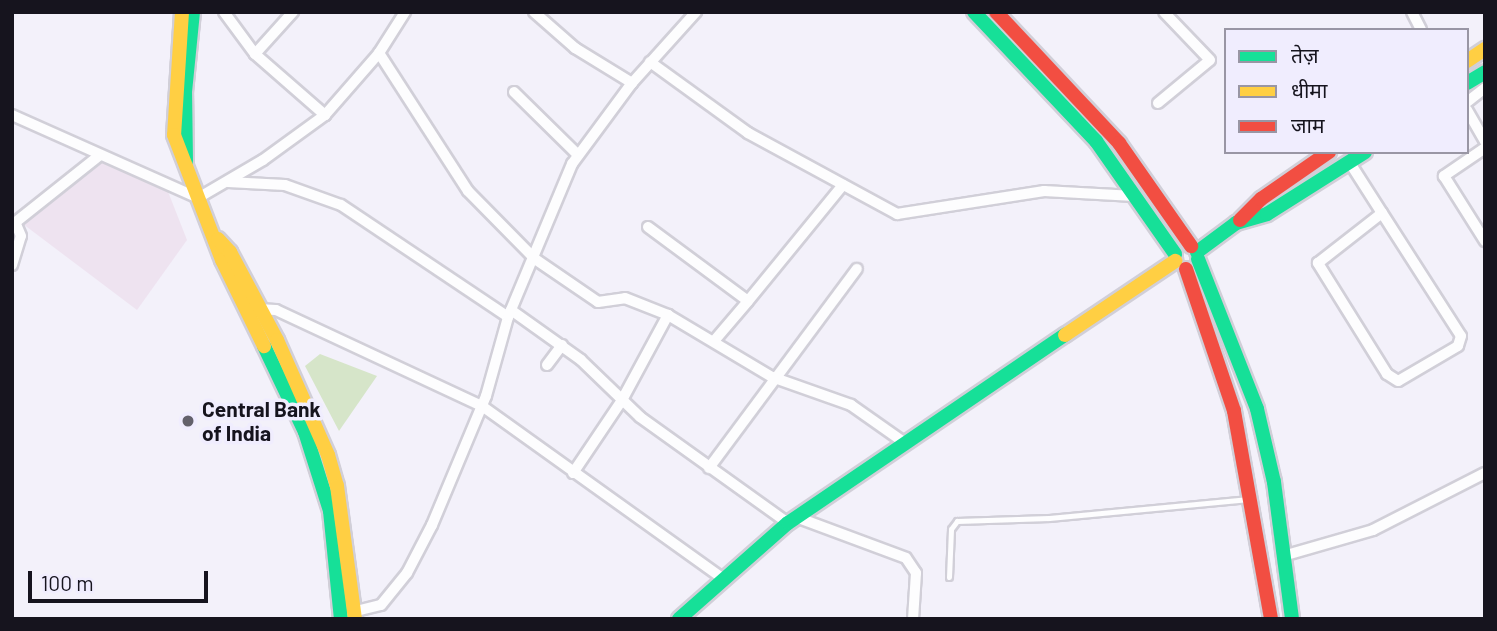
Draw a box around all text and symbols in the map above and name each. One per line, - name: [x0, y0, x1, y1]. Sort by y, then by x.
- legend: [1224, 28, 1469, 154]
- text: तेज़: [1291, 42, 1319, 67]
- text: धीमा: [1291, 77, 1327, 102]
- text: जाम: [1291, 112, 1325, 137]
- place label: Central Bank of India: [202, 396, 321, 446]
- marker: Central Bank of India: [180, 413, 196, 429]
- scale bar: [32, 558, 212, 602]
- text: 100 m: [41, 570, 94, 595]

